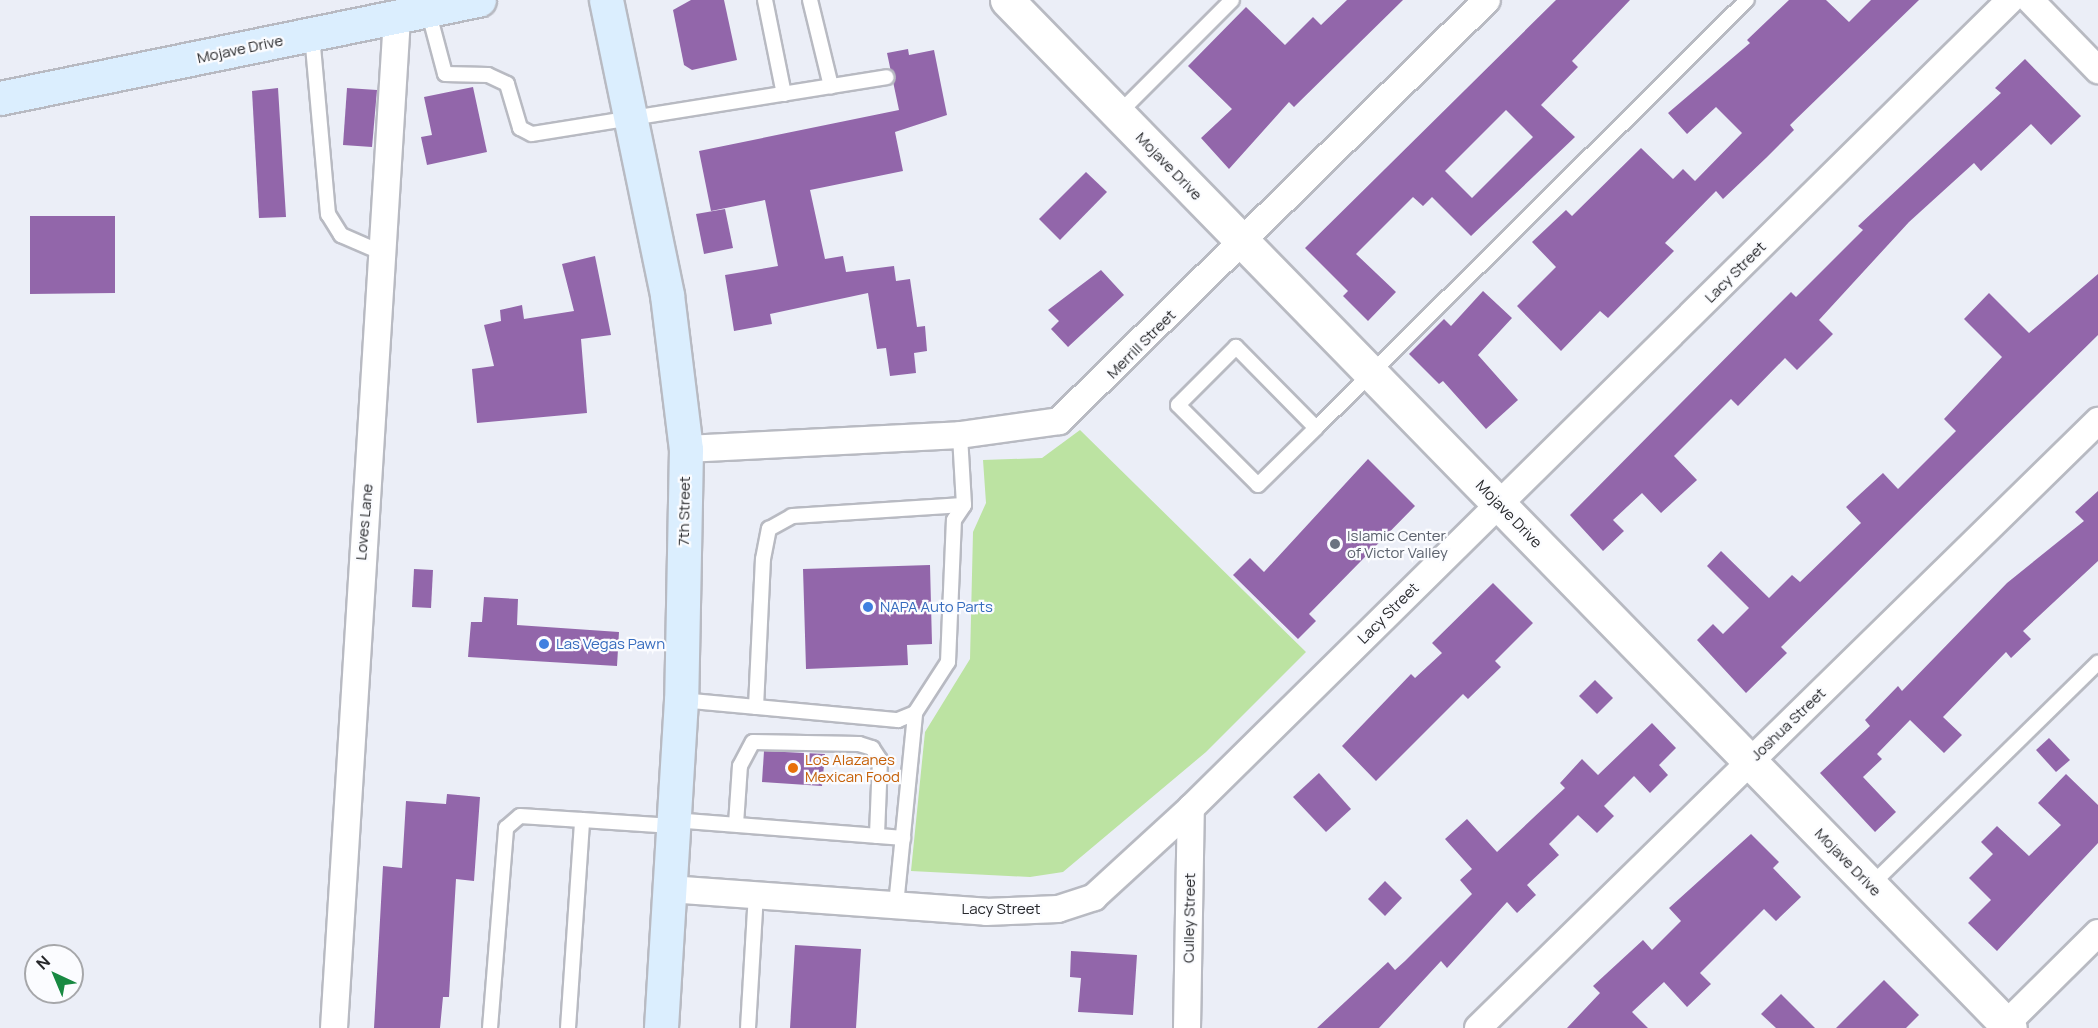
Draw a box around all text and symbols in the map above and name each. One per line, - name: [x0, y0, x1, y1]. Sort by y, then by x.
- street label: Mojave Drive: [195, 31, 285, 67]
- street label: Mojave Drive: [1132, 128, 1206, 204]
- street label: Lacy Street: [1701, 238, 1769, 306]
- street label: Merrill Street: [1103, 306, 1179, 382]
- street label: 7th Street: [674, 476, 694, 546]
- street label: Mojave Drive: [1472, 476, 1546, 552]
- street label: Loves Lane: [352, 483, 376, 561]
- place label: Islamic Center of Victor Valley: [1347, 526, 1448, 561]
- marker: Islamic Center of Victor Valley: [1328, 537, 1342, 551]
- street label: Lacy Street: [1354, 579, 1422, 647]
- place label: NAPA Auto Parts: [880, 598, 993, 616]
- marker: NAPA Auto Parts: [861, 600, 875, 614]
- place label: Las Vegas Pawn: [556, 635, 665, 653]
- marker: Las Vegas Pawn: [537, 637, 551, 651]
- street label: Joshua Street: [1747, 684, 1829, 764]
- place label: Los Alazanes Mexican Food: [805, 750, 900, 785]
- marker: Los Alazanes Mexican Food: [786, 761, 800, 775]
- street label: Mojave Drive: [1811, 824, 1885, 900]
- street label: Culley Street: [1179, 873, 1199, 963]
- street label: Lacy Street: [962, 900, 1040, 918]
- north arrow: [24, 944, 84, 1004]
- text: N: [31, 951, 55, 974]

